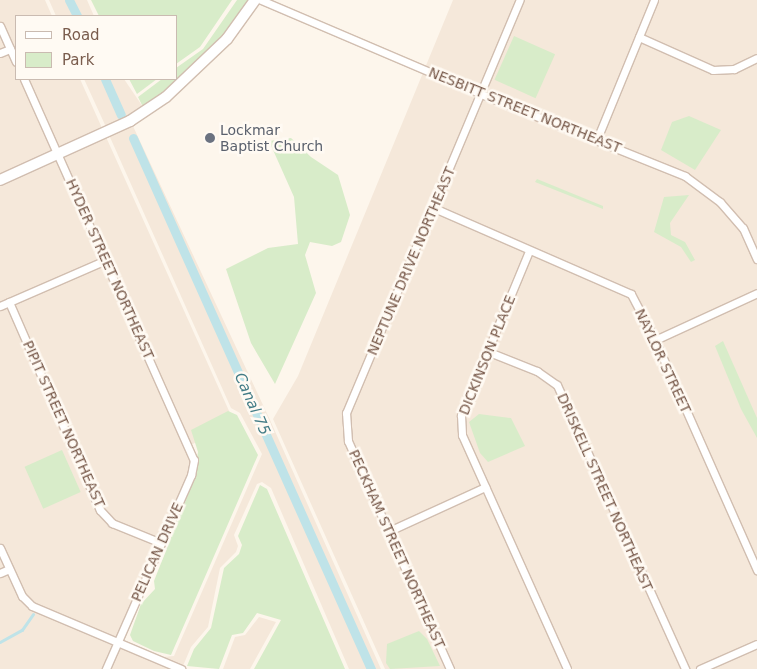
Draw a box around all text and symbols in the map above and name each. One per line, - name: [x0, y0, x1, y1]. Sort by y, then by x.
- legend: [15, 15, 178, 80]
- text: Road: [62, 26, 100, 44]
- text: Park: [62, 51, 94, 69]
- street label: NESBITT STREET NORTHEAST: [426, 64, 624, 156]
- place label: Lockmar Baptist Church: [220, 122, 323, 154]
- marker: Lockmar Baptist Church: [204, 132, 216, 144]
- street label: NEPTUNE DRIVE NORTHEAST: [364, 164, 458, 358]
- street label: HYDER STREET NORTHEAST: [62, 176, 158, 362]
- street label: DICKINSON PLACE: [455, 293, 519, 417]
- street label: NAYLOR STREET: [631, 306, 695, 416]
- street label: PIPIT STREET NORTHEAST: [19, 338, 109, 510]
- water label: Canal 75: [230, 370, 274, 438]
- street label: DRISKELL STREET NORTHEAST: [554, 391, 656, 593]
- street label: PECKHAM STREET NORTHEAST: [345, 447, 449, 651]
- street label: PELICAN DRIVE: [128, 500, 186, 604]

